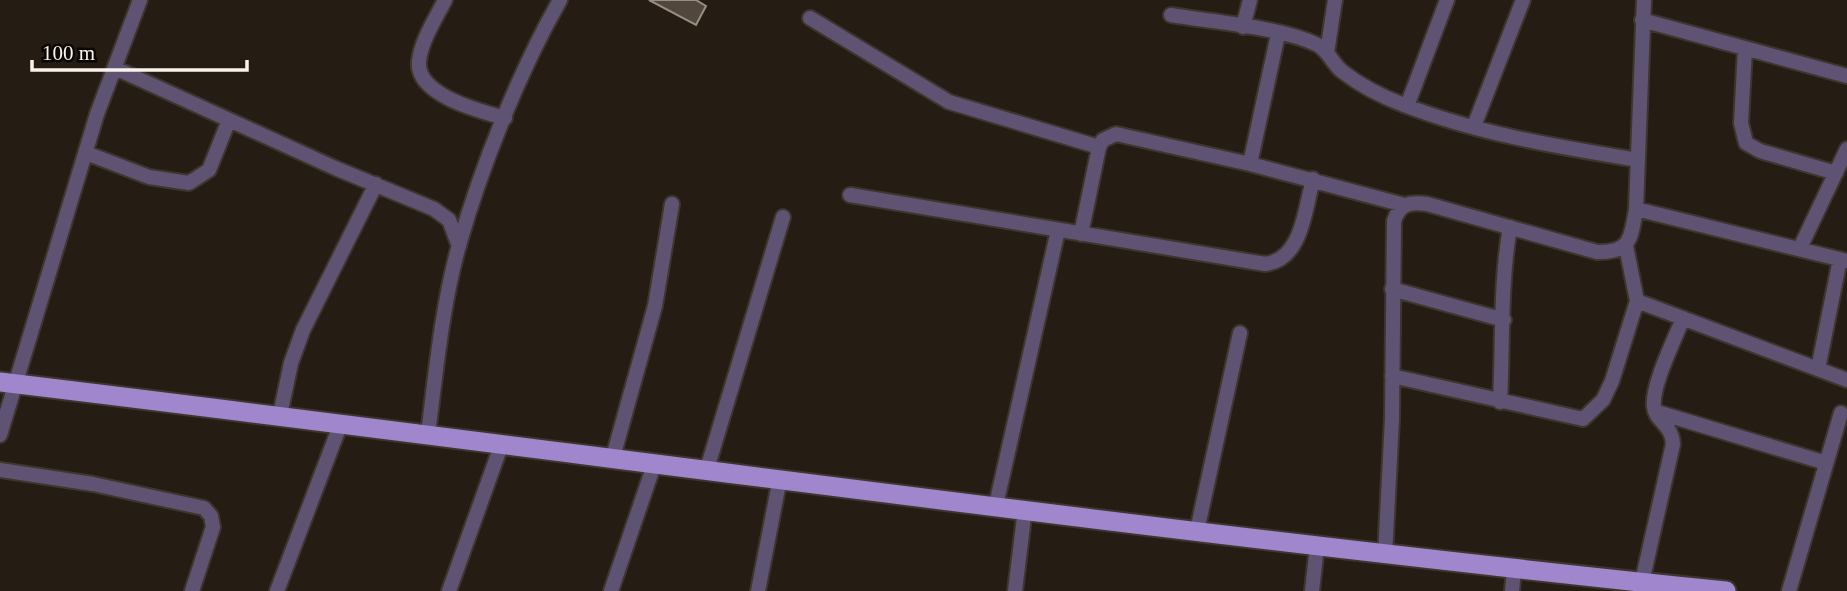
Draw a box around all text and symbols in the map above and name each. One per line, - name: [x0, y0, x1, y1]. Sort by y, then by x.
- scale bar: [32, 28, 247, 72]
- text: 100 m: [42, 41, 95, 65]

